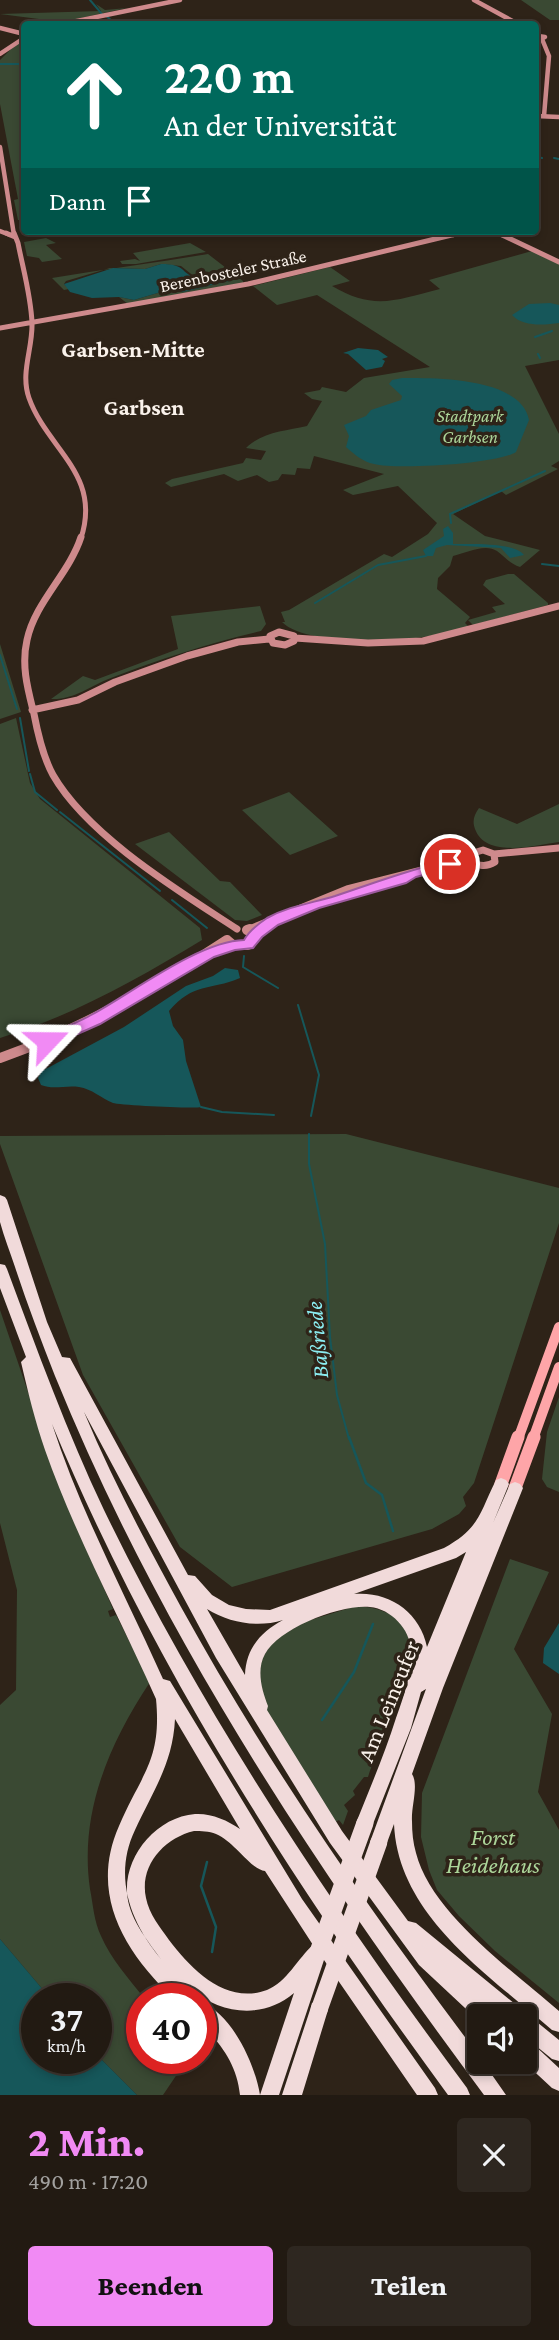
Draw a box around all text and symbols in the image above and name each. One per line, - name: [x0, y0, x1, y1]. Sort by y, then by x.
- icon: ahead: [49, 49, 140, 140]
- text: 220 m: [164, 49, 294, 104]
- text: An der Universität: [164, 107, 396, 143]
- icon: arrive: [120, 182, 158, 220]
- text: Dann: [49, 187, 106, 216]
- street label: Berenbosteler Straße: [158, 246, 308, 296]
- district label: Garbsen-Mitte: [61, 336, 205, 362]
- district label: Garbsen: [104, 394, 184, 420]
- park label: Stadtpark Garbsen: [437, 406, 505, 447]
- pin: [420, 834, 480, 894]
- icon: arrive: [431, 845, 469, 883]
- position arrow: [10, 1004, 84, 1078]
- water label: Baßriede: [301, 1300, 333, 1380]
- street label: Am Leineufer: [351, 1636, 425, 1766]
- park label: Forst Heidehaus: [446, 1823, 541, 1878]
- speed limit sign: 40: [126, 1983, 217, 2074]
- text: 37: [50, 2000, 83, 2039]
- map controls: [467, 2004, 537, 2074]
- button: sound: [467, 2004, 537, 2074]
- text: km/h: [47, 2036, 86, 2056]
- text: 2 Min.: [28, 2118, 145, 2165]
- button: close: [457, 2118, 531, 2192]
- text: 490 m · 17:20: [28, 2168, 148, 2194]
- button: Beenden: [28, 2246, 273, 2326]
- button: Teilen: [287, 2246, 531, 2326]

